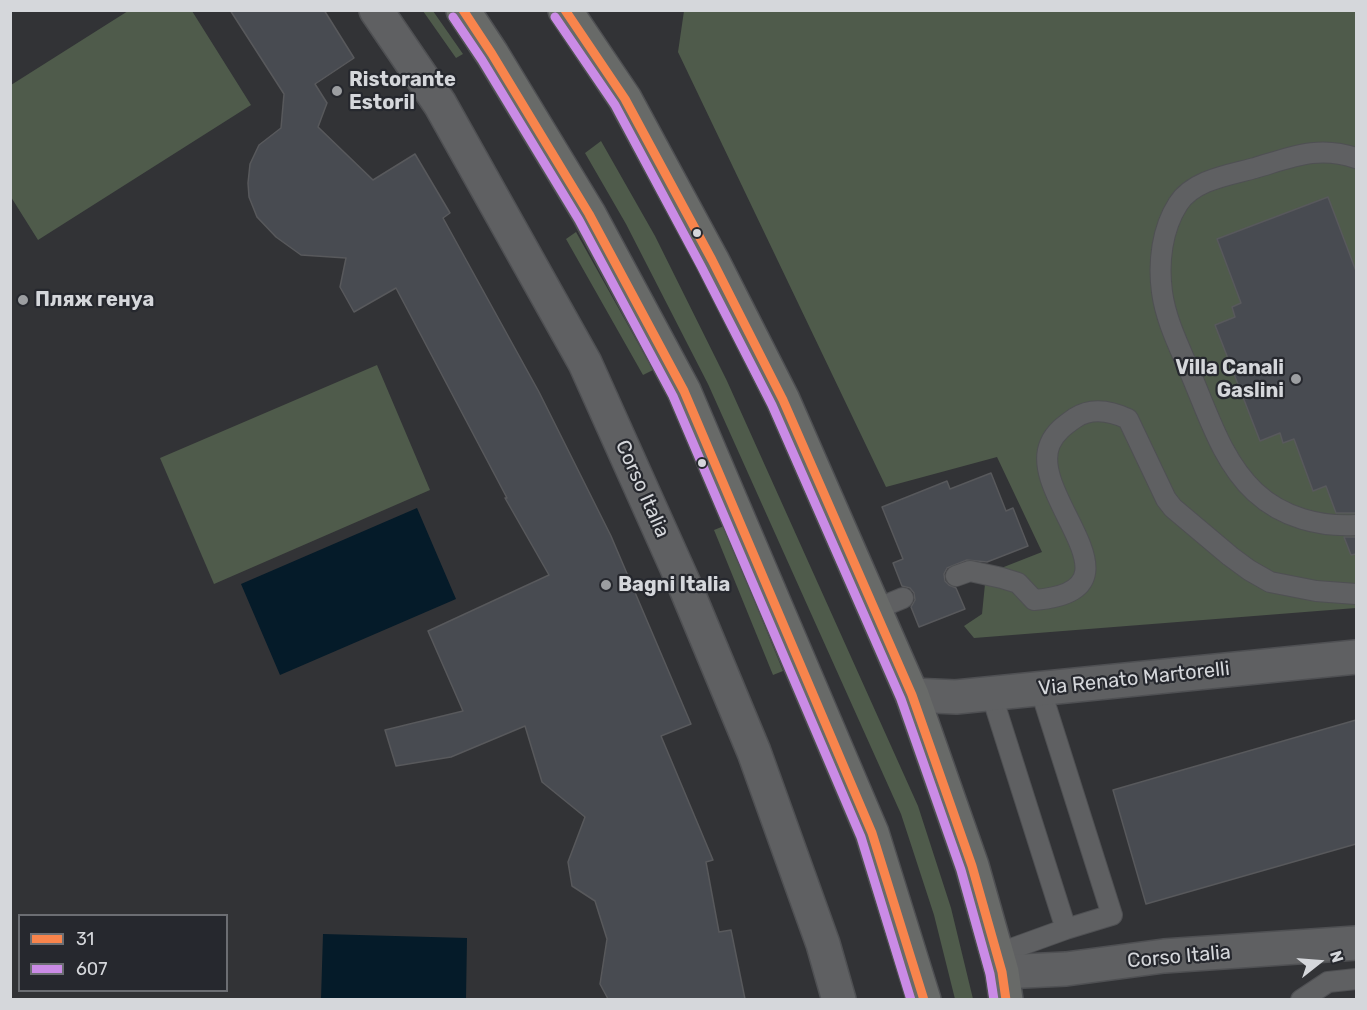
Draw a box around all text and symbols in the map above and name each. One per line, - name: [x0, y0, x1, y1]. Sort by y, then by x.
- place label: Ristorante Estoril: [349, 68, 456, 115]
- marker: Ristorante Estoril: [330, 84, 344, 98]
- unlabelled marker: [691, 227, 703, 239]
- place label: Пляж генуа: [35, 288, 154, 312]
- marker: Пляж генуа: [16, 293, 30, 307]
- place label: Villa Canali Gaslini: [1175, 356, 1284, 403]
- marker: Villa Canali Gaslini: [1289, 372, 1303, 386]
- street label: Corso Italia: [610, 437, 674, 541]
- unlabelled marker: [696, 457, 708, 469]
- place label: Bagni Italia: [618, 573, 730, 597]
- marker: Bagni Italia: [599, 578, 613, 592]
- street label: Via Renato Martorelli: [1037, 657, 1231, 701]
- legend: [18, 914, 228, 992]
- text: 31: [76, 928, 94, 950]
- north arrow: [1289, 932, 1349, 992]
- street label: Corso Italia: [1126, 941, 1232, 973]
- text: N: [1326, 948, 1347, 965]
- text: 607: [76, 958, 108, 980]

